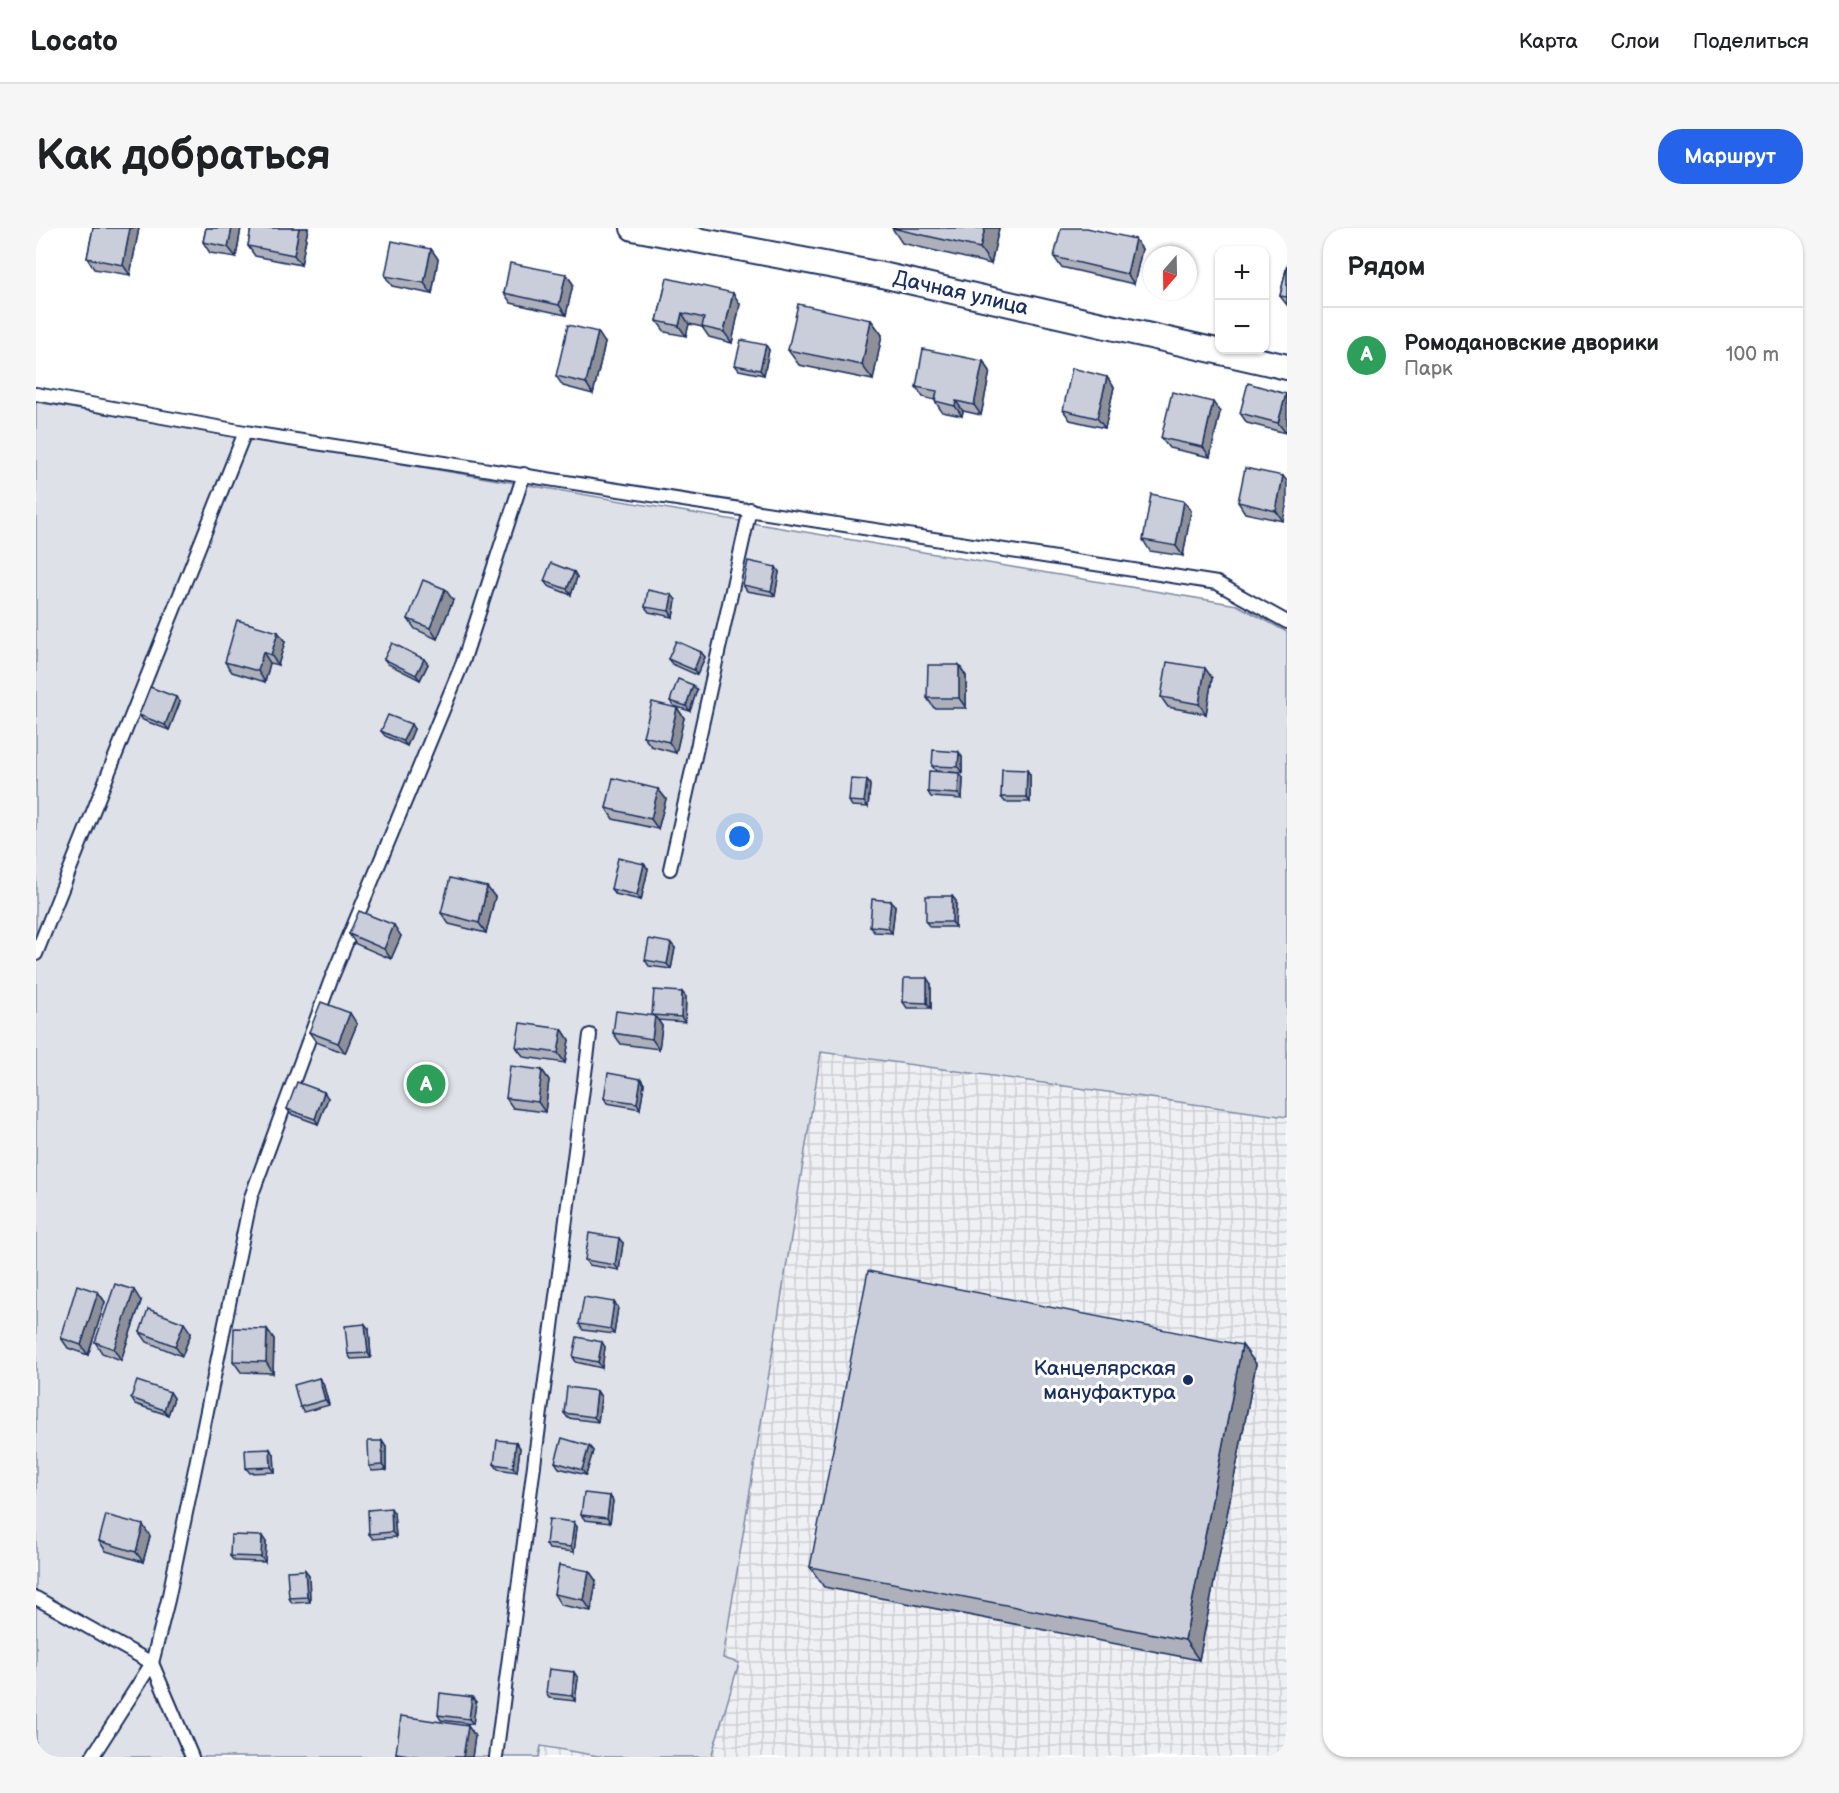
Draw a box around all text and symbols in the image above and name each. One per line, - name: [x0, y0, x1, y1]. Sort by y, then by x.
- text: Locato: [30, 25, 118, 58]
- text: Карта: [1519, 29, 1578, 54]
- text: Слои: [1611, 29, 1660, 54]
- text: Поделиться: [1693, 29, 1809, 54]
- button: Маршрут: [1658, 129, 1803, 184]
- text: Как добраться: [36, 131, 331, 182]
- north arrow: [1143, 246, 1197, 300]
- map controls: [1215, 246, 1269, 354]
- button: +: [1215, 246, 1269, 300]
- text: Рядом: [1347, 252, 1425, 283]
- street label: Дачная улица: [891, 265, 1032, 321]
- button: −: [1215, 300, 1269, 354]
- text: Ромодановские дворики: [1404, 330, 1659, 357]
- text: A: [1360, 343, 1373, 367]
- text: 100 m: [1726, 343, 1779, 367]
- text: Парк: [1404, 357, 1453, 381]
- your location: [725, 822, 754, 851]
- pin: A: [406, 1062, 446, 1106]
- place label: Канцелярская мануфактура: [1033, 1356, 1177, 1405]
- marker: Канцелярская мануфактура: [1181, 1373, 1195, 1387]

